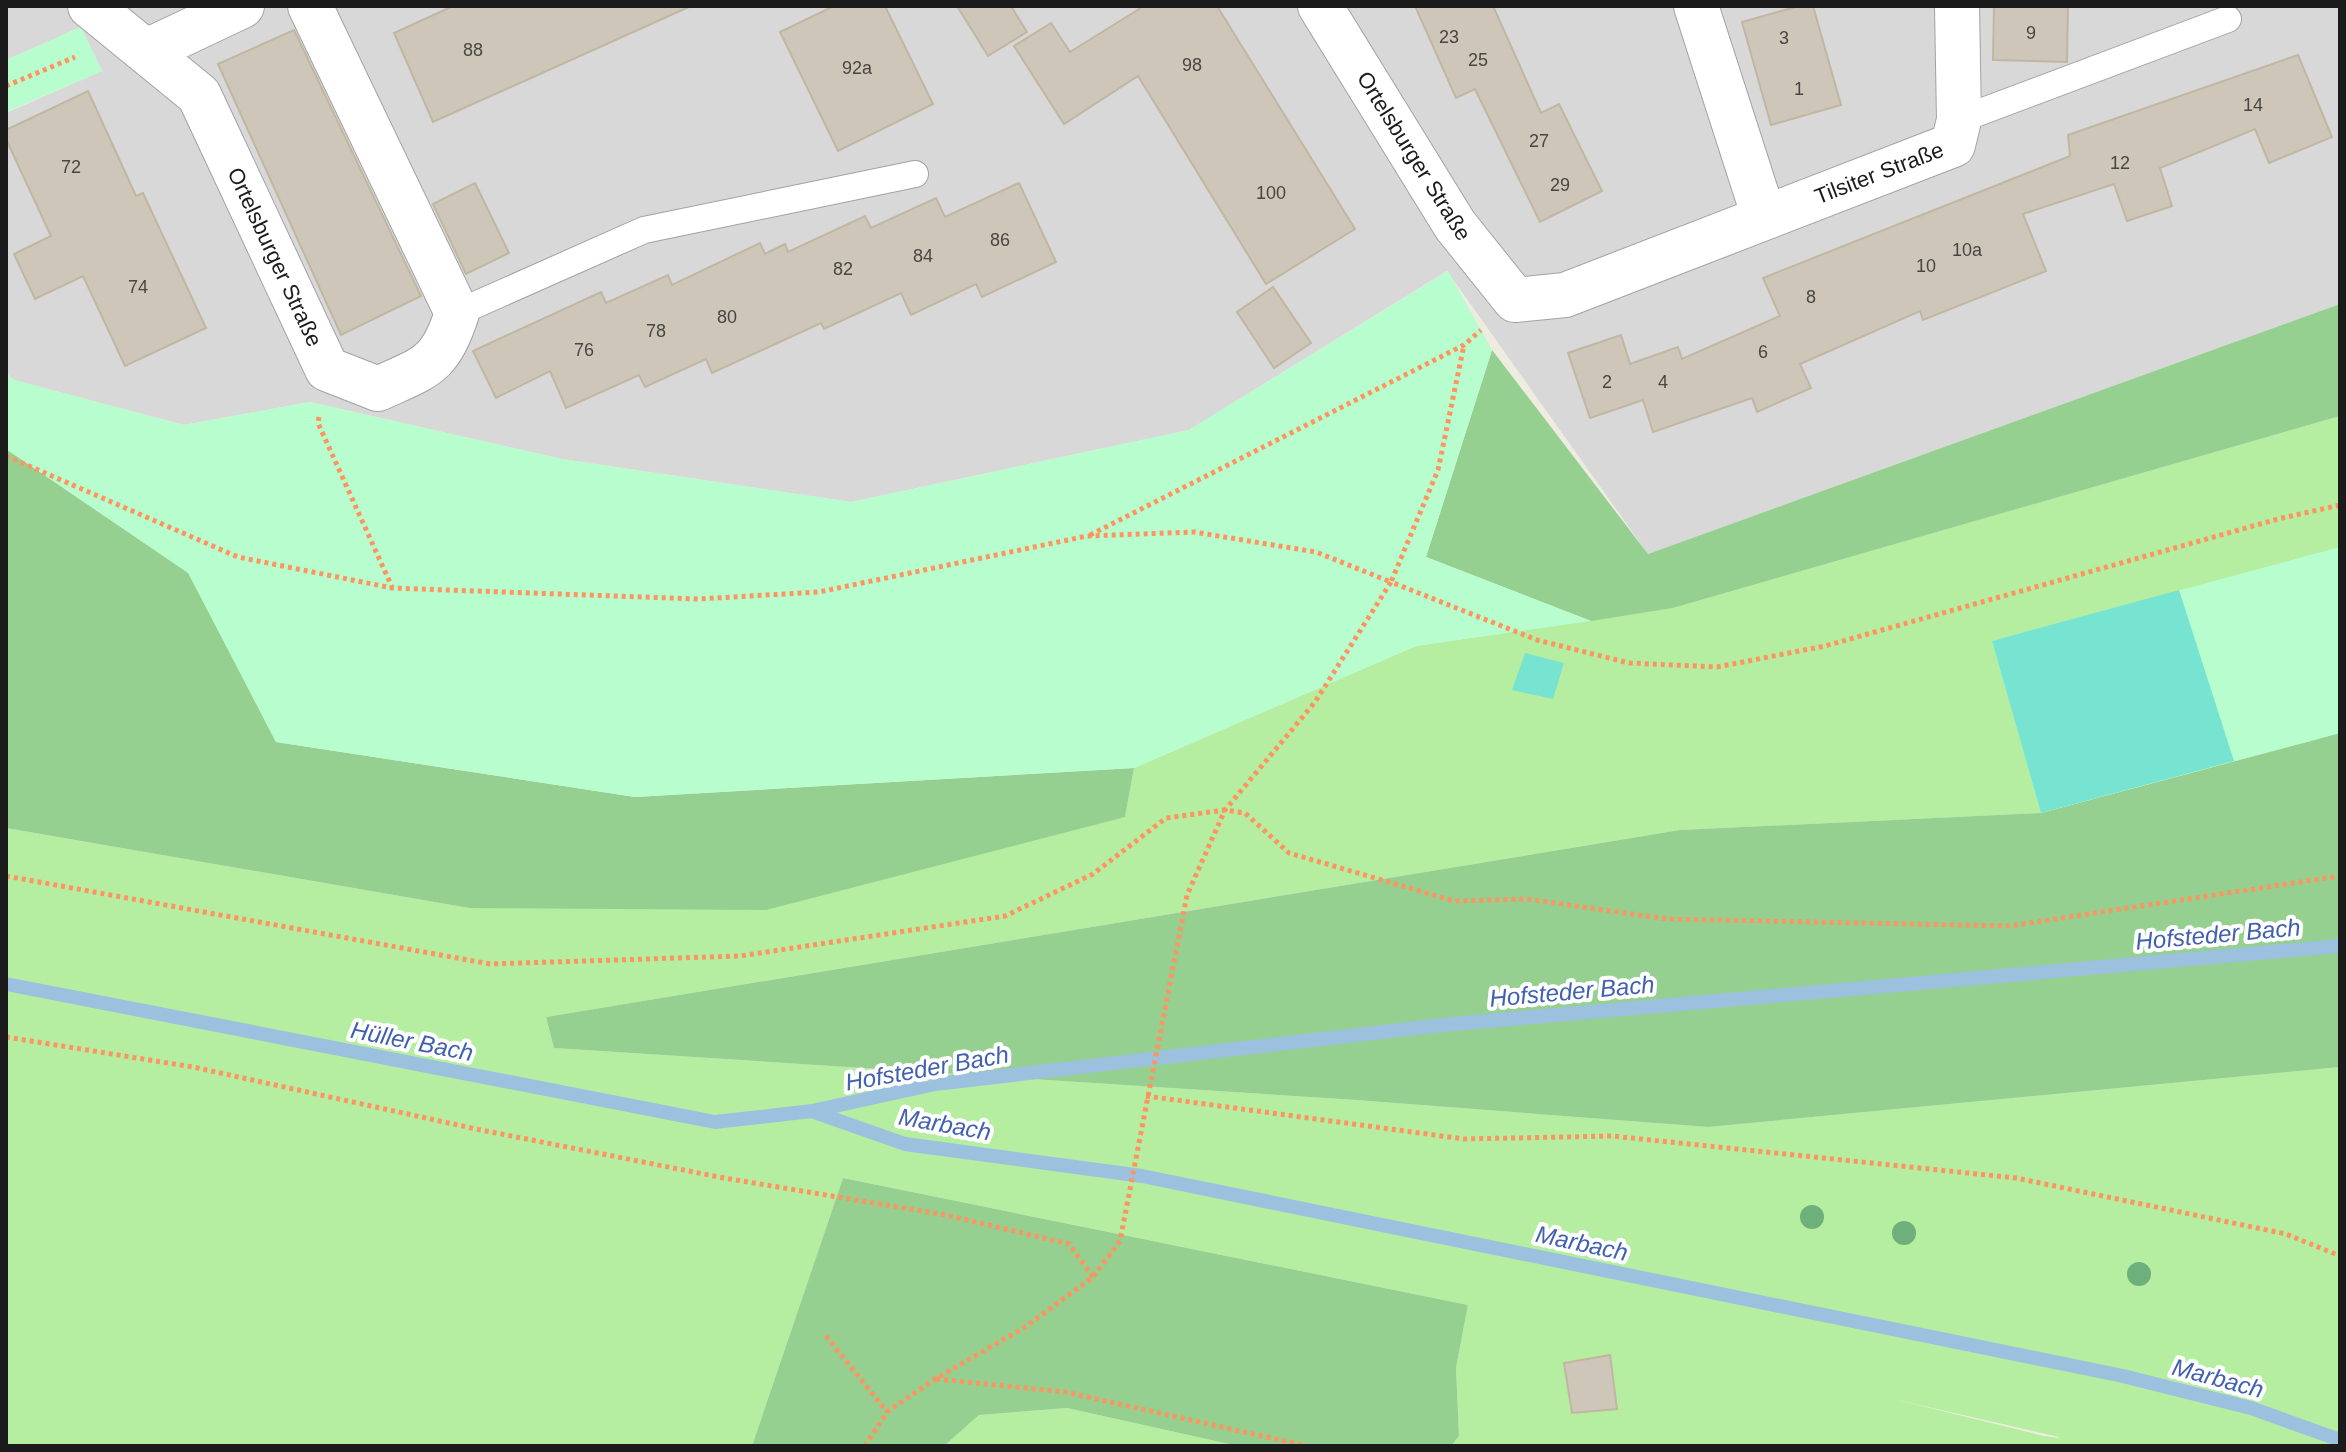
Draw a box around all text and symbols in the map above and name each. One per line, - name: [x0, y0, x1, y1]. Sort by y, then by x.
- house number: 9: [2026, 23, 2036, 43]
- house number: 23: [1439, 27, 1459, 47]
- house number: 3: [1779, 28, 1789, 48]
- house number: 88: [463, 40, 483, 60]
- house number: 25: [1468, 50, 1488, 70]
- house number: 98: [1182, 55, 1202, 75]
- house number: 92a: [842, 58, 873, 78]
- street label: Ortelsburger Straße: [1352, 67, 1476, 245]
- house number: 1: [1794, 79, 1804, 99]
- house number: 14: [2243, 95, 2263, 115]
- house number: 27: [1529, 131, 1549, 151]
- street label: Tilsiter Straße: [1811, 137, 1947, 209]
- house number: 12: [2110, 153, 2130, 173]
- house number: 72: [61, 157, 81, 177]
- street label: Ortelsburger Straße: [223, 164, 327, 350]
- house number: 29: [1550, 175, 1570, 195]
- house number: 100: [1256, 183, 1286, 203]
- house number: 86: [990, 230, 1010, 250]
- house number: 10a: [1952, 240, 1983, 260]
- house number: 84: [913, 246, 933, 266]
- house number: 10: [1916, 256, 1936, 276]
- house number: 82: [833, 259, 853, 279]
- house number: 74: [128, 277, 148, 297]
- house number: 8: [1806, 287, 1816, 307]
- house number: 80: [717, 307, 737, 327]
- house number: 78: [646, 321, 666, 341]
- house number: 76: [574, 340, 594, 360]
- house number: 6: [1758, 342, 1768, 362]
- house number: 2: [1602, 372, 1612, 392]
- house number: 4: [1658, 372, 1668, 392]
- water label: Hofsteder Bach: [2134, 913, 2302, 955]
- water label: Hofsteder Bach: [1488, 970, 1656, 1012]
- water label: Hüller Bach: [349, 1016, 475, 1066]
- water label: Hofsteder Bach: [843, 1040, 1011, 1096]
- water label: Marbach: [897, 1103, 993, 1145]
- water label: Marbach: [1534, 1220, 1630, 1266]
- water label: Marbach: [2169, 1353, 2267, 1403]

